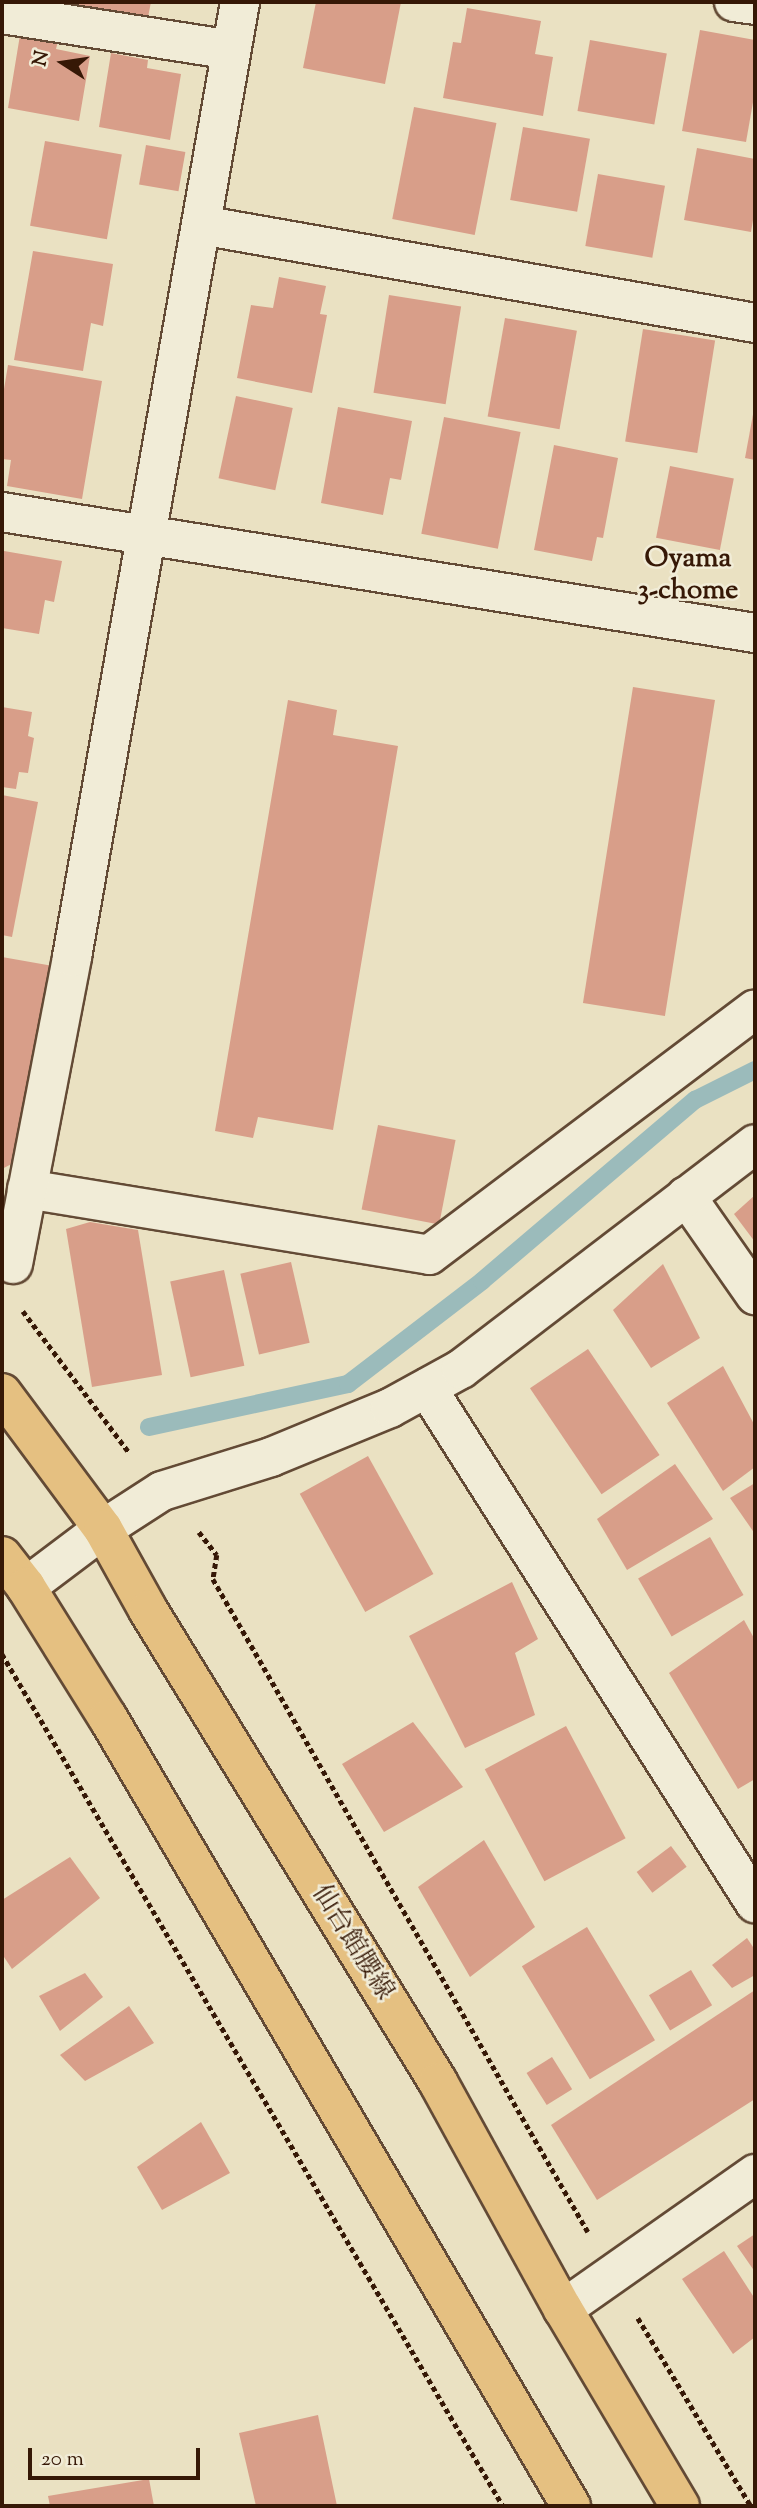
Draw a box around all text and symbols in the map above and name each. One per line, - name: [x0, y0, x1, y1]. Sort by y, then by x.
- north arrow: [28, 28, 98, 98]
- text: N: [27, 48, 57, 69]
- district label: Oyama 3-chome: [638, 542, 738, 608]
- street label: 仙台館腰線: [304, 1880, 400, 2006]
- scale bar: [32, 2434, 203, 2478]
- text: 20 m: [41, 2445, 84, 2475]

